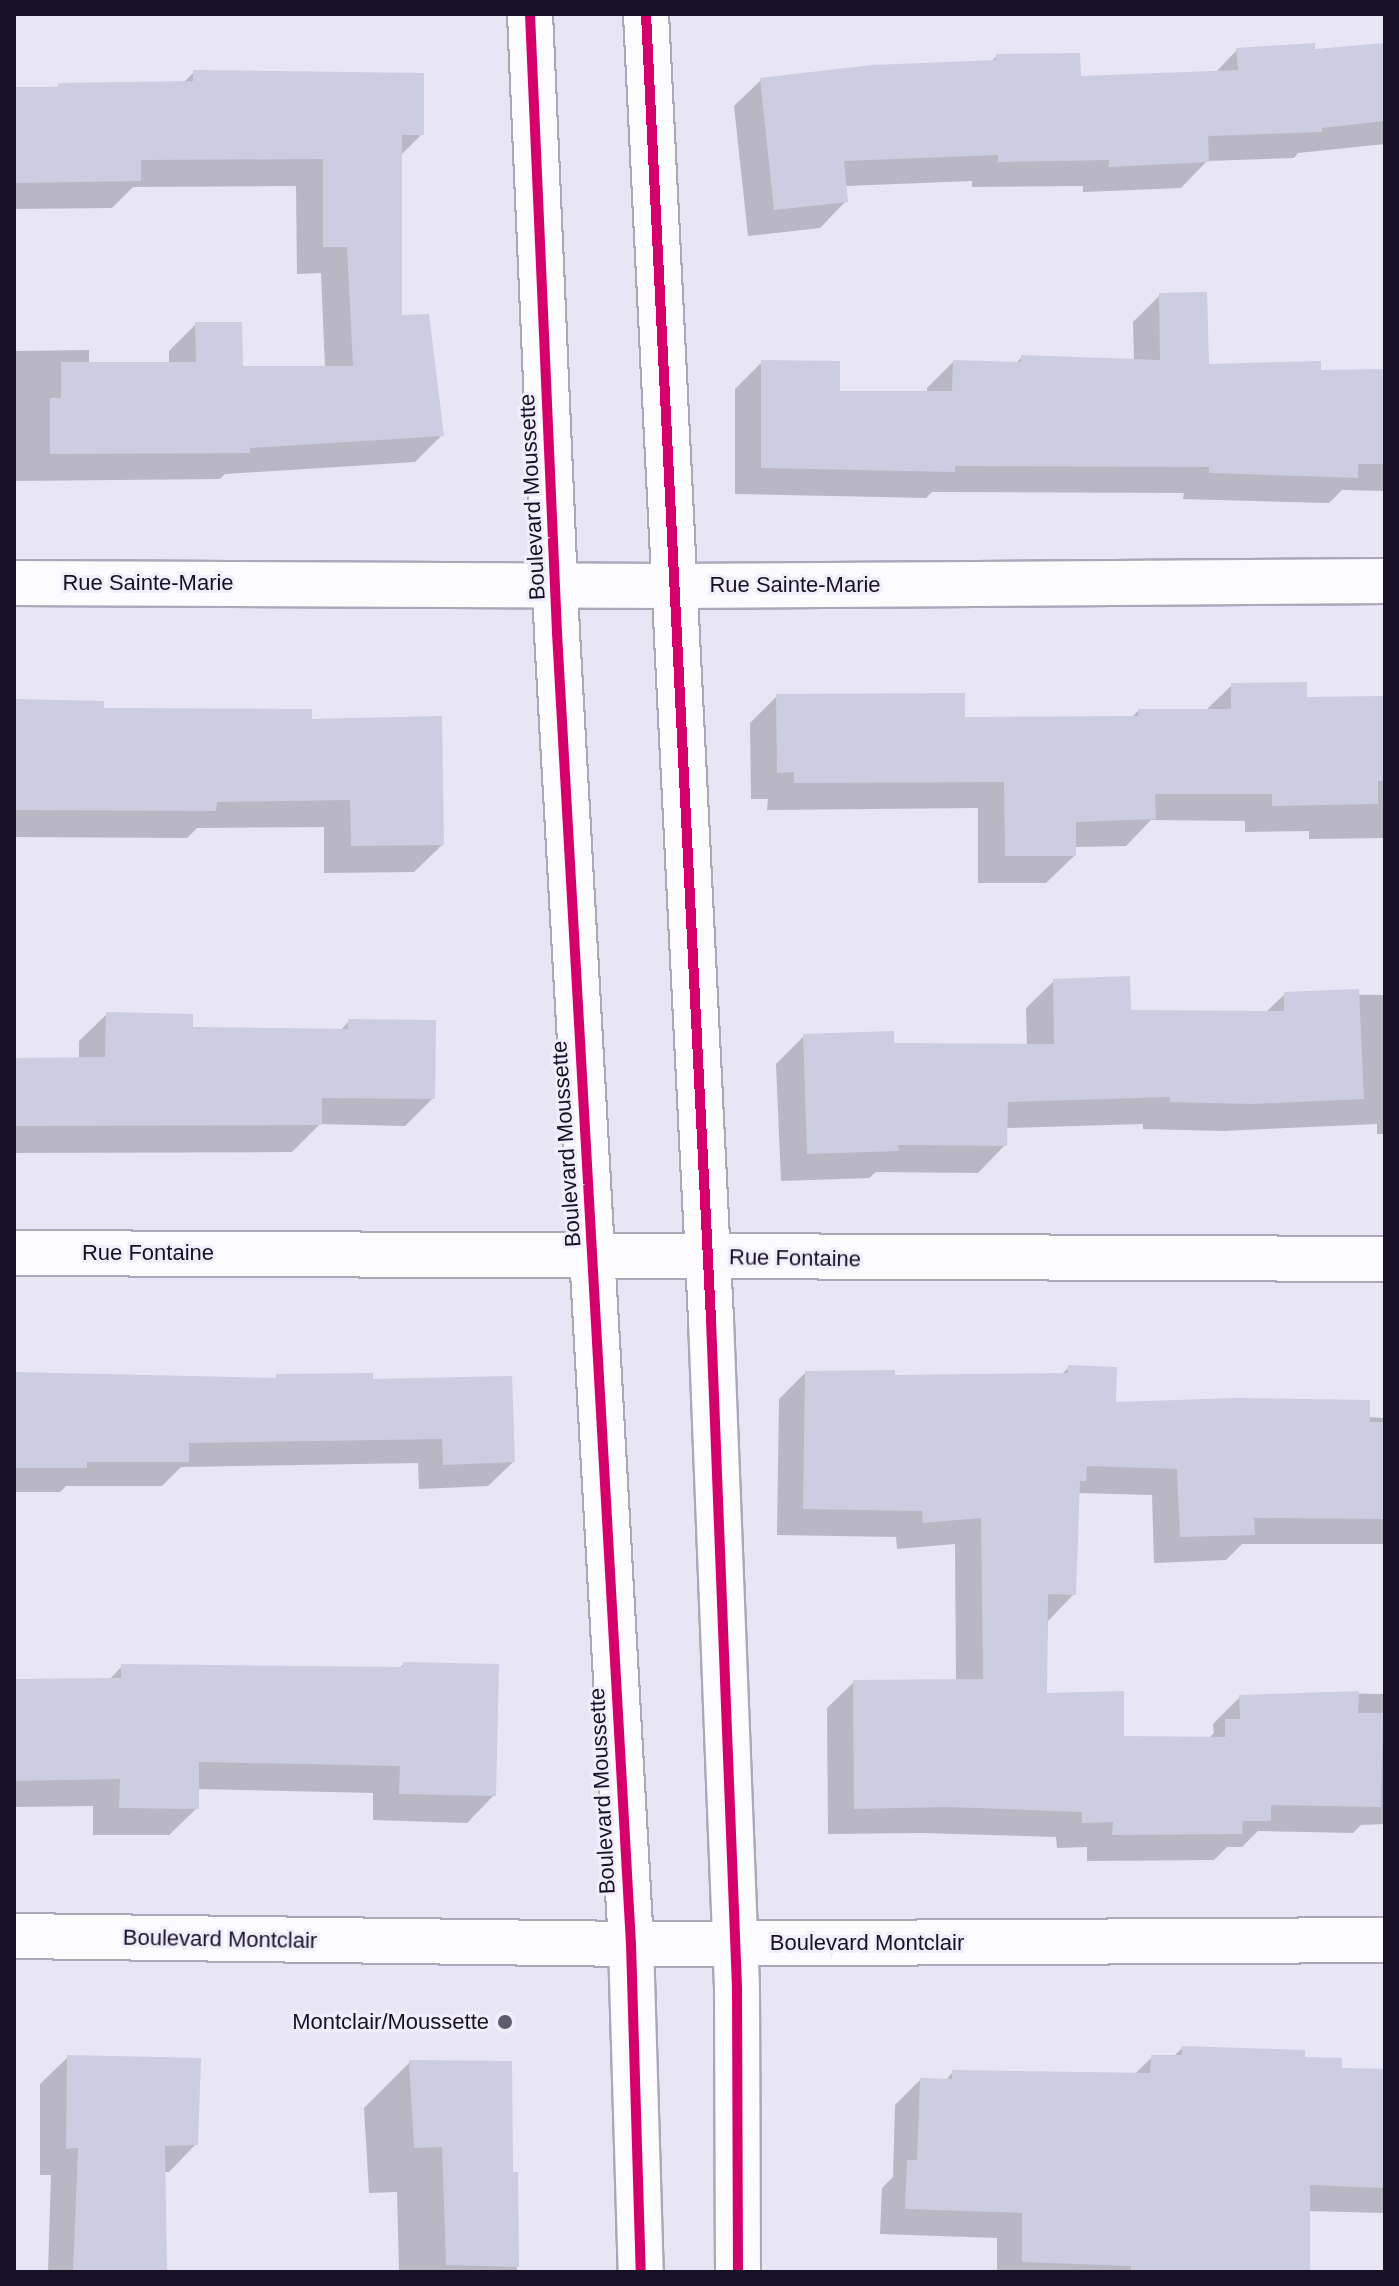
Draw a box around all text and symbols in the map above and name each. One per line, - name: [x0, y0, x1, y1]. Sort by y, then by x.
- street label: Boulevard Moussette: [513, 393, 551, 601]
- street label: Rue Sainte-Marie: [62, 570, 234, 596]
- street label: Rue Sainte-Marie: [709, 572, 881, 598]
- street label: Boulevard Moussette: [546, 1040, 586, 1248]
- street label: Rue Fontaine: [82, 1240, 214, 1266]
- street label: Rue Fontaine: [729, 1244, 861, 1272]
- street label: Boulevard Moussette: [583, 1687, 621, 1895]
- street label: Boulevard Montclair: [123, 1924, 317, 1954]
- street label: Boulevard Montclair: [770, 1930, 964, 1956]
- place label: Montclair/Moussette: [292, 2009, 489, 2035]
- marker: Montclair/Moussette: [496, 2013, 514, 2031]

